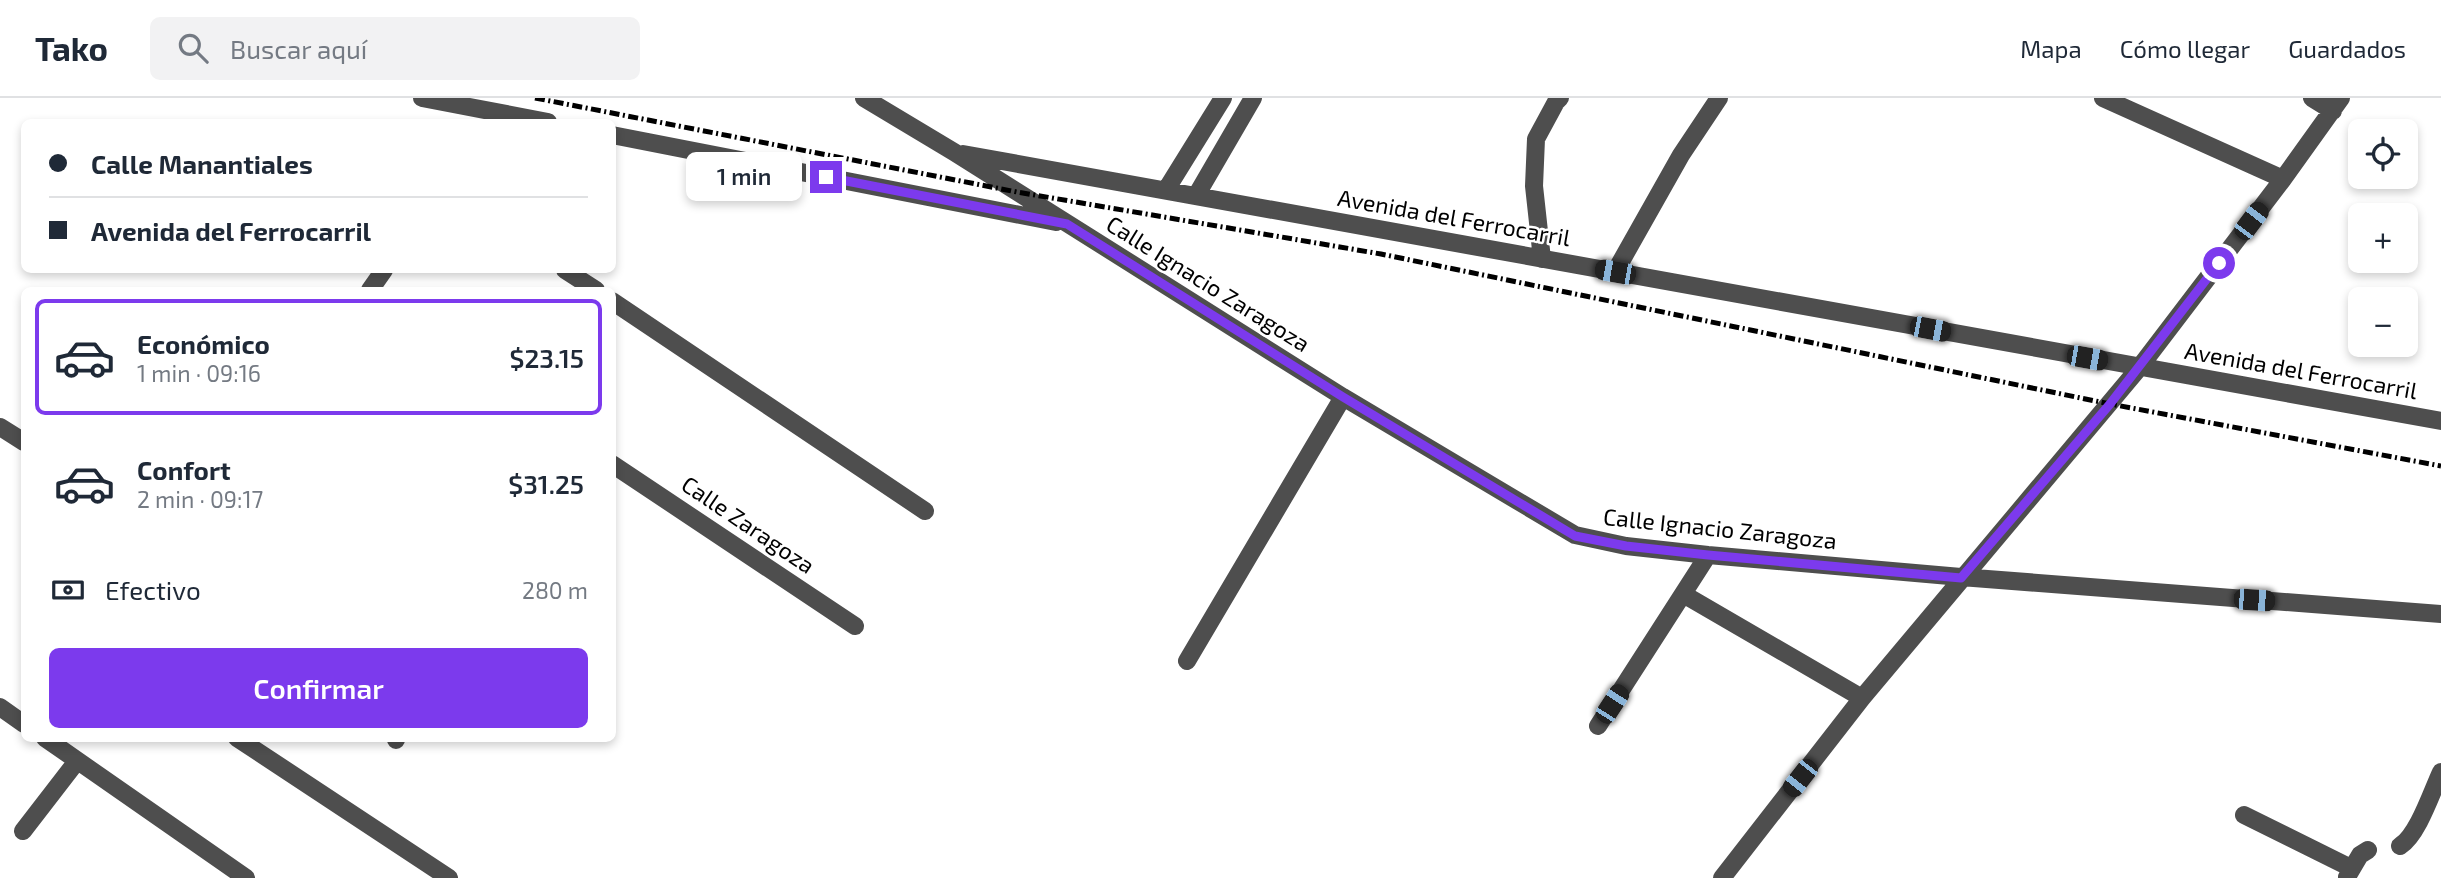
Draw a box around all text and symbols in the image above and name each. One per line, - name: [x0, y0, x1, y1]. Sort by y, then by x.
- search box: [150, 17, 640, 80]
- text: Tako: [35, 28, 108, 68]
- icon: search: [174, 29, 212, 67]
- text: Buscar aquí: [230, 33, 367, 64]
- text: Mapa: [2020, 34, 2082, 63]
- text: Cómo llegar: [2120, 34, 2250, 63]
- text: Guardados: [2288, 34, 2406, 63]
- map controls: [2348, 119, 2418, 357]
- button: locate: [2348, 119, 2418, 189]
- text: Calle Manantiales: [91, 148, 313, 179]
- callout: 1 min: [686, 153, 802, 202]
- route end: [810, 161, 842, 193]
- text: 1 min: [717, 162, 771, 190]
- street label: Avenida del Ferrocarril: [1336, 183, 1573, 251]
- car: [2230, 198, 2273, 244]
- button: +: [2348, 203, 2418, 273]
- street label: Calle Ignacio Zaragoza: [1102, 209, 1315, 357]
- text: Avenida del Ferrocarril: [91, 215, 371, 246]
- route start: [2203, 247, 2235, 279]
- car: [1593, 258, 1638, 286]
- button: −: [2348, 287, 2418, 357]
- car: [1908, 315, 1953, 343]
- icon: car: [53, 326, 116, 389]
- text: Económico: [137, 328, 270, 359]
- street label: Avenida del Ferrocarril: [2183, 336, 2420, 404]
- text: $23.15: [509, 342, 584, 373]
- car: [2065, 344, 2110, 372]
- text: 1 min · 09:16: [137, 359, 261, 387]
- icon: car: [53, 452, 116, 515]
- text: Confort: [137, 454, 231, 485]
- text: $31.25: [508, 468, 584, 499]
- street label: Calle Zaragoza: [677, 469, 820, 579]
- text: 2 min · 09:17: [137, 485, 263, 513]
- street label: Calle Ignacio Zaragoza: [1602, 502, 1838, 554]
- icon: cash: [49, 571, 87, 609]
- text: Efectivo: [105, 574, 201, 605]
- text: 280 m: [522, 576, 588, 604]
- car: [2233, 588, 2276, 612]
- button: Confirmar: [49, 648, 588, 728]
- car: [1592, 681, 1633, 727]
- car: [1779, 755, 1822, 801]

